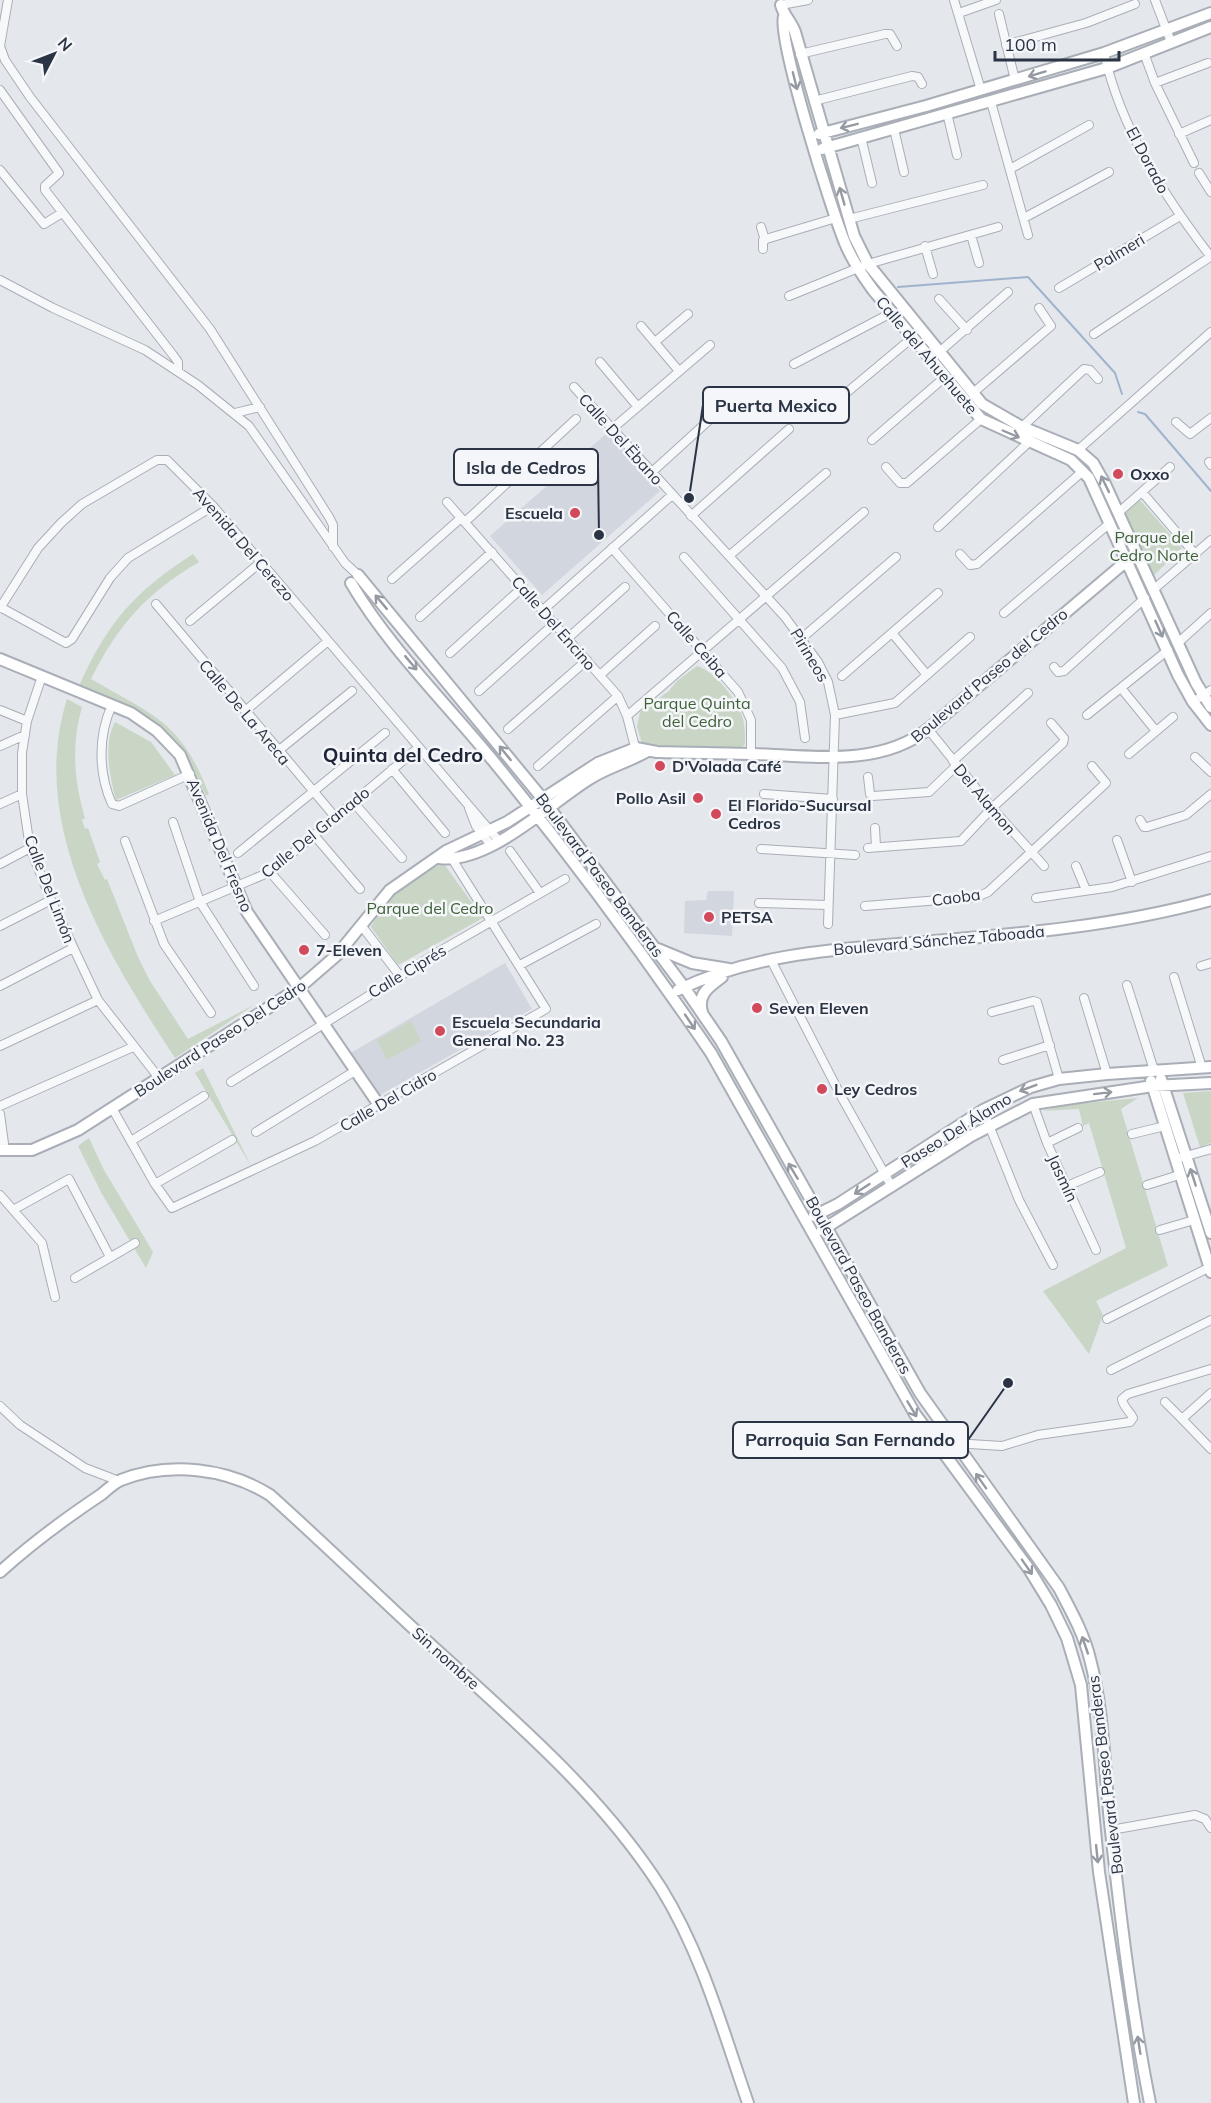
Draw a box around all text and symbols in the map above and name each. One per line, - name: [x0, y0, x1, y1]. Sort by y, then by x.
- north arrow: [24, 24, 84, 84]
- scale bar: [995, 24, 1120, 62]
- text: N: [54, 33, 77, 55]
- text: 100 m: [1004, 33, 1057, 56]
- one-way arrow: [1028, 69, 1047, 80]
- one-way arrow: [790, 71, 802, 90]
- one-way arrow: [840, 121, 859, 132]
- street label: El Dorado: [1122, 123, 1174, 197]
- one-way arrow: [836, 186, 847, 205]
- street label: Palmeri: [1090, 229, 1148, 275]
- street label: Calle del Ahuehuete: [872, 292, 982, 418]
- callout: Puerta Mexico: [703, 387, 849, 423]
- street label: Calle Del Ëbano: [575, 389, 667, 489]
- text: Puerta Mexico: [715, 394, 837, 417]
- one-way arrow: [1002, 429, 1020, 440]
- callout: Isla de Cedros: [454, 449, 598, 485]
- text: Isla de Cedros: [466, 456, 586, 479]
- place label: Oxxo: [1130, 464, 1169, 484]
- marker: Oxxo: [1111, 467, 1125, 481]
- one-way arrow: [1098, 476, 1110, 494]
- street label: Avenida Del Cerezo: [189, 483, 299, 605]
- place label: Escuela: [505, 503, 563, 523]
- marker: Escuela: [568, 506, 582, 520]
- park label: Parque del Cedro Norte: [1109, 527, 1199, 565]
- street label: Calle Del Encino: [508, 572, 600, 674]
- one-way arrow: [375, 594, 388, 610]
- street label: Boulevard Paseo del Cedro: [907, 604, 1071, 746]
- street label: Calle Ceiba: [662, 606, 732, 682]
- one-way arrow: [1153, 620, 1165, 638]
- street label: Pirineos: [786, 625, 834, 685]
- street label: Calle De La Areca: [195, 655, 295, 769]
- one-way arrow: [404, 655, 418, 670]
- park label: Parque Quinta del Cedro: [643, 693, 751, 731]
- district label: Quinta del Cedro: [323, 742, 483, 767]
- one-way arrow: [499, 745, 512, 761]
- place label: D'Volada Café: [672, 756, 782, 776]
- marker: D'Volada Café: [653, 759, 667, 773]
- street label: Del Alamon: [950, 759, 1020, 839]
- street label: Avenida Del Fresno: [183, 775, 257, 915]
- street label: Calle Del Granado: [257, 782, 373, 882]
- place label: Pollo Asil: [616, 788, 686, 808]
- street label: Boulevard Paseo Banderas: [532, 789, 668, 961]
- marker: Pollo Asil: [691, 791, 705, 805]
- place label: El Florido-Sucursal Cedros: [728, 795, 871, 833]
- marker: El Florido-Sucursal Cedros: [709, 807, 723, 821]
- street label: Calle Del Limón: [20, 832, 80, 946]
- street label: Caoba: [931, 884, 981, 910]
- park label: Parque del Cedro: [367, 898, 493, 918]
- place label: PETSA: [721, 907, 773, 927]
- marker: PETSA: [702, 910, 716, 924]
- street label: Boulevard Sánchez Taboada: [833, 921, 1045, 959]
- place label: 7-Eleven: [316, 940, 382, 960]
- street label: Calle Ciprés: [364, 940, 450, 1002]
- marker: 7-Eleven: [297, 943, 311, 957]
- street label: Boulevard Paseo Del Cedro: [130, 975, 310, 1101]
- place label: Seven Eleven: [769, 998, 869, 1018]
- marker: Seven Eleven: [750, 1001, 764, 1015]
- place label: Escuela Secundaria General No. 23: [452, 1012, 601, 1050]
- one-way arrow: [684, 1013, 696, 1030]
- marker: Escuela Secundaria General No. 23: [433, 1024, 447, 1038]
- street label: Calle Del Cidro: [336, 1064, 440, 1136]
- place label: Ley Cedros: [834, 1079, 917, 1099]
- marker: Ley Cedros: [815, 1082, 829, 1096]
- one-way arrow: [1019, 1083, 1038, 1094]
- one-way arrow: [1092, 1087, 1112, 1098]
- street label: Paseo Del Álamo: [897, 1088, 1015, 1172]
- street label: Jasmín: [1043, 1151, 1083, 1205]
- one-way arrow: [787, 1162, 800, 1179]
- one-way arrow: [1186, 1168, 1197, 1187]
- one-way arrow: [854, 1183, 871, 1195]
- street label: Boulevard Paseo Banderas: [802, 1193, 916, 1377]
- one-way arrow: [907, 1400, 919, 1417]
- callout: Parroquia San Fernando: [733, 1422, 968, 1458]
- text: Parroquia San Fernando: [745, 1428, 955, 1451]
- one-way arrow: [975, 1473, 987, 1489]
- one-way arrow: [1021, 1559, 1033, 1575]
- street label: Sin nombre: [408, 1622, 484, 1694]
- one-way arrow: [1079, 1636, 1090, 1654]
- street label: Boulevard Paseo Banderas: [1083, 1674, 1127, 1876]
- one-way arrow: [1092, 1843, 1103, 1863]
- one-way arrow: [1134, 2036, 1145, 2056]

